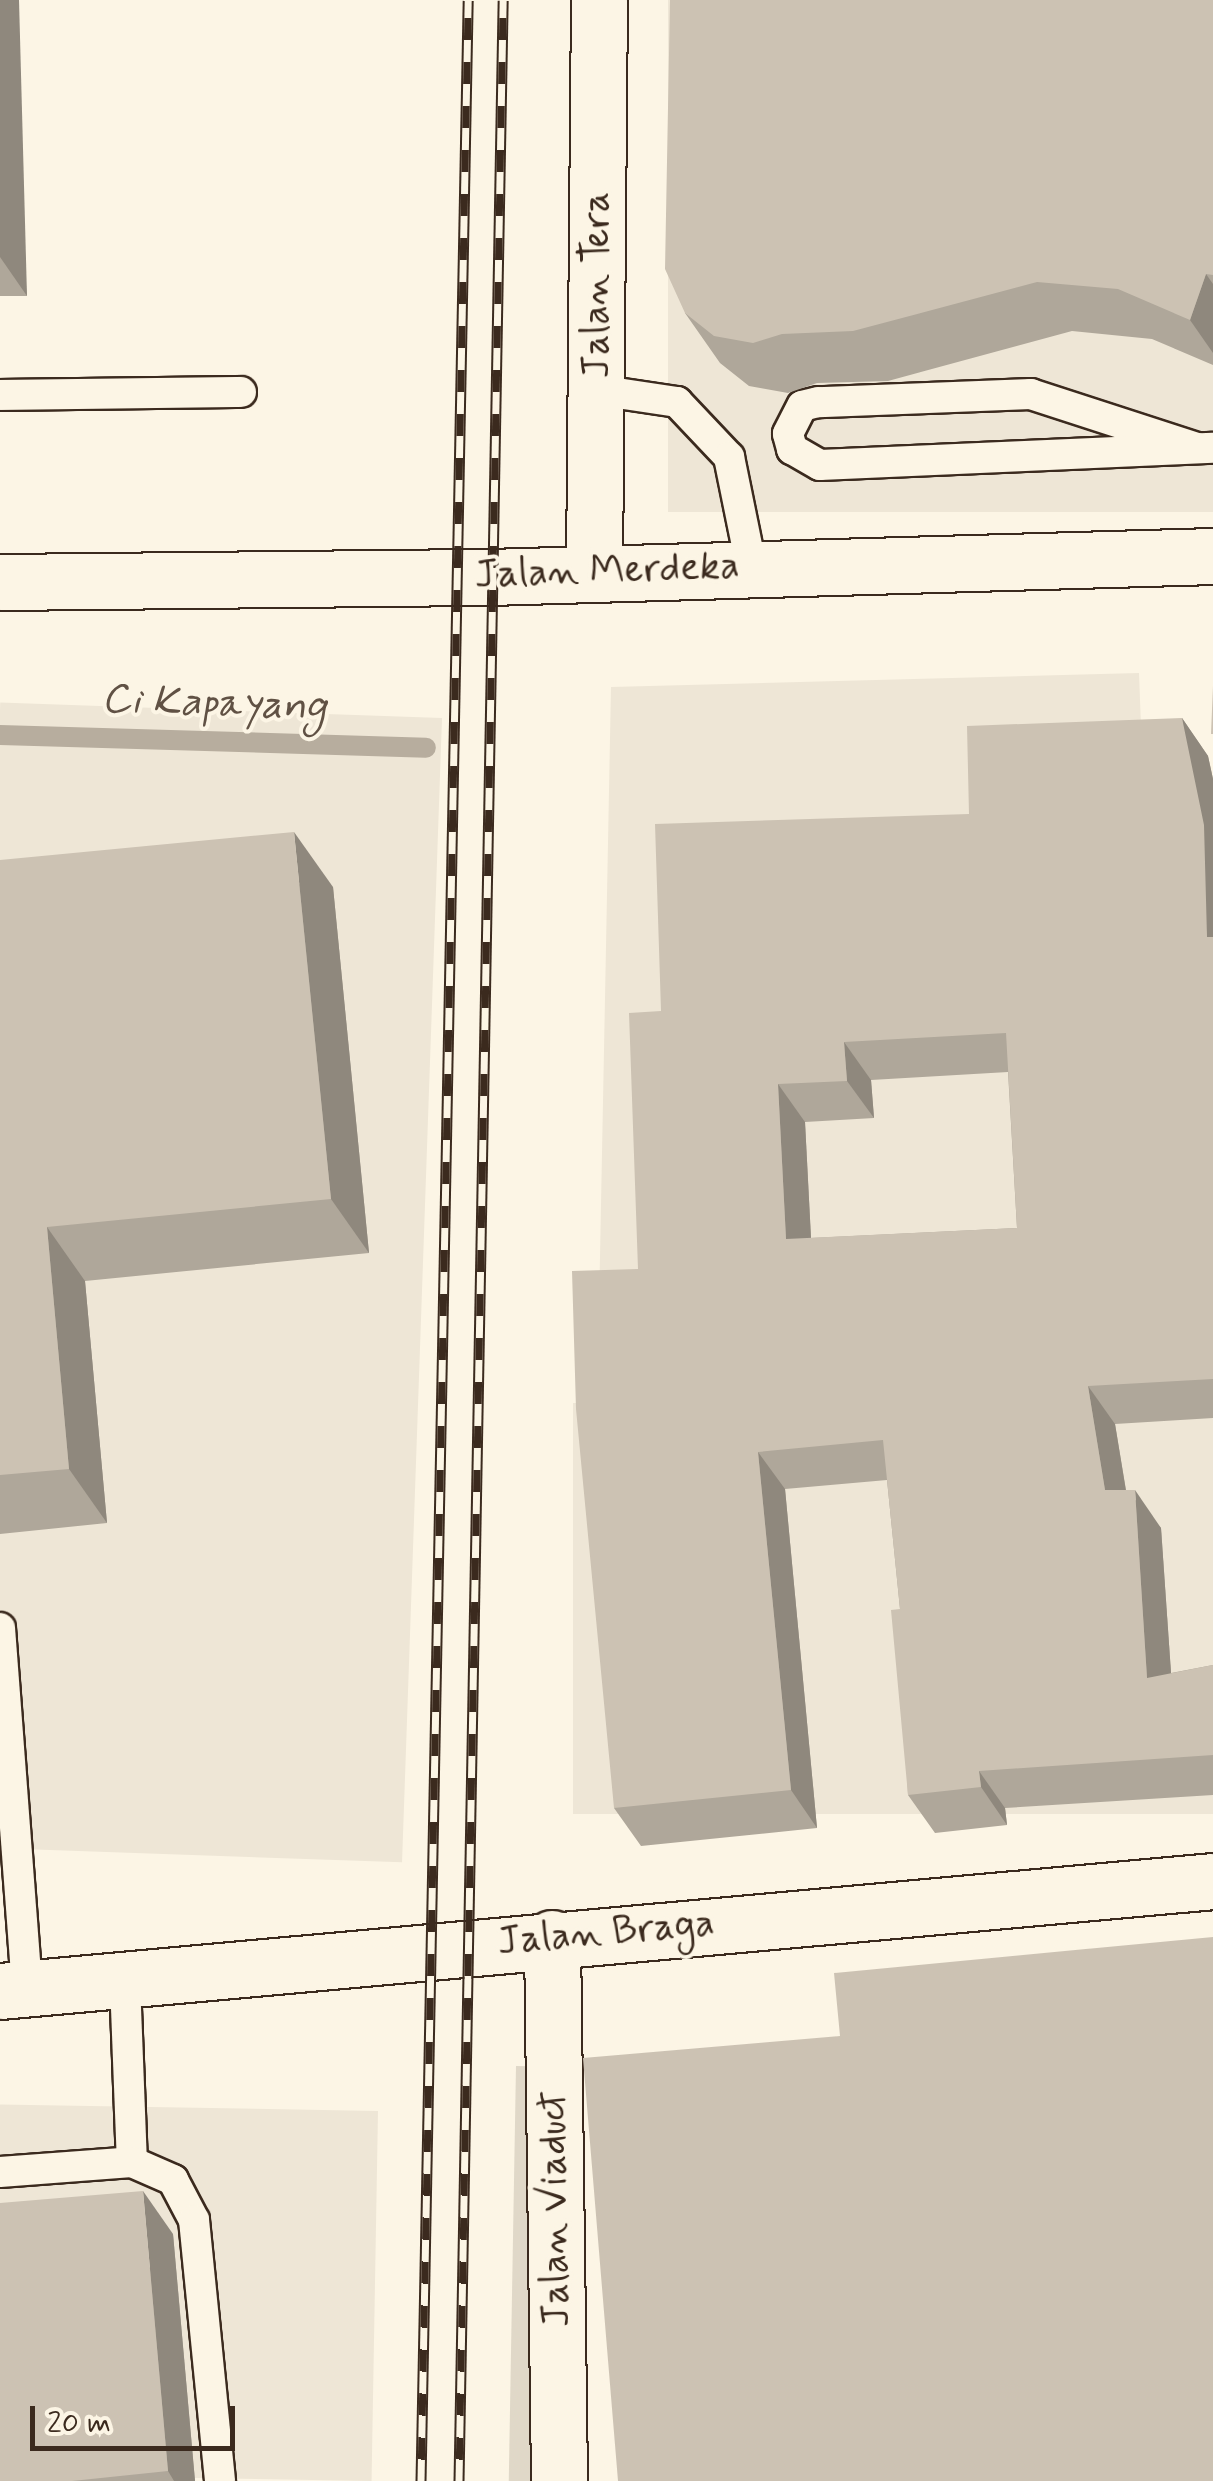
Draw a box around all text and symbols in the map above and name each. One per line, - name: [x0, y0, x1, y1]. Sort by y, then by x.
- street label: Jalan Tera: [573, 192, 621, 378]
- street label: Jalan Merdeka: [472, 542, 742, 600]
- water label: Ci Kapayang: [101, 675, 327, 733]
- street label: Jalan Braga: [495, 1900, 717, 1966]
- street label: Jalan Viaduct: [529, 2088, 581, 2330]
- scale bar: [35, 2386, 240, 2448]
- text: 20 m: [47, 2404, 111, 2443]

